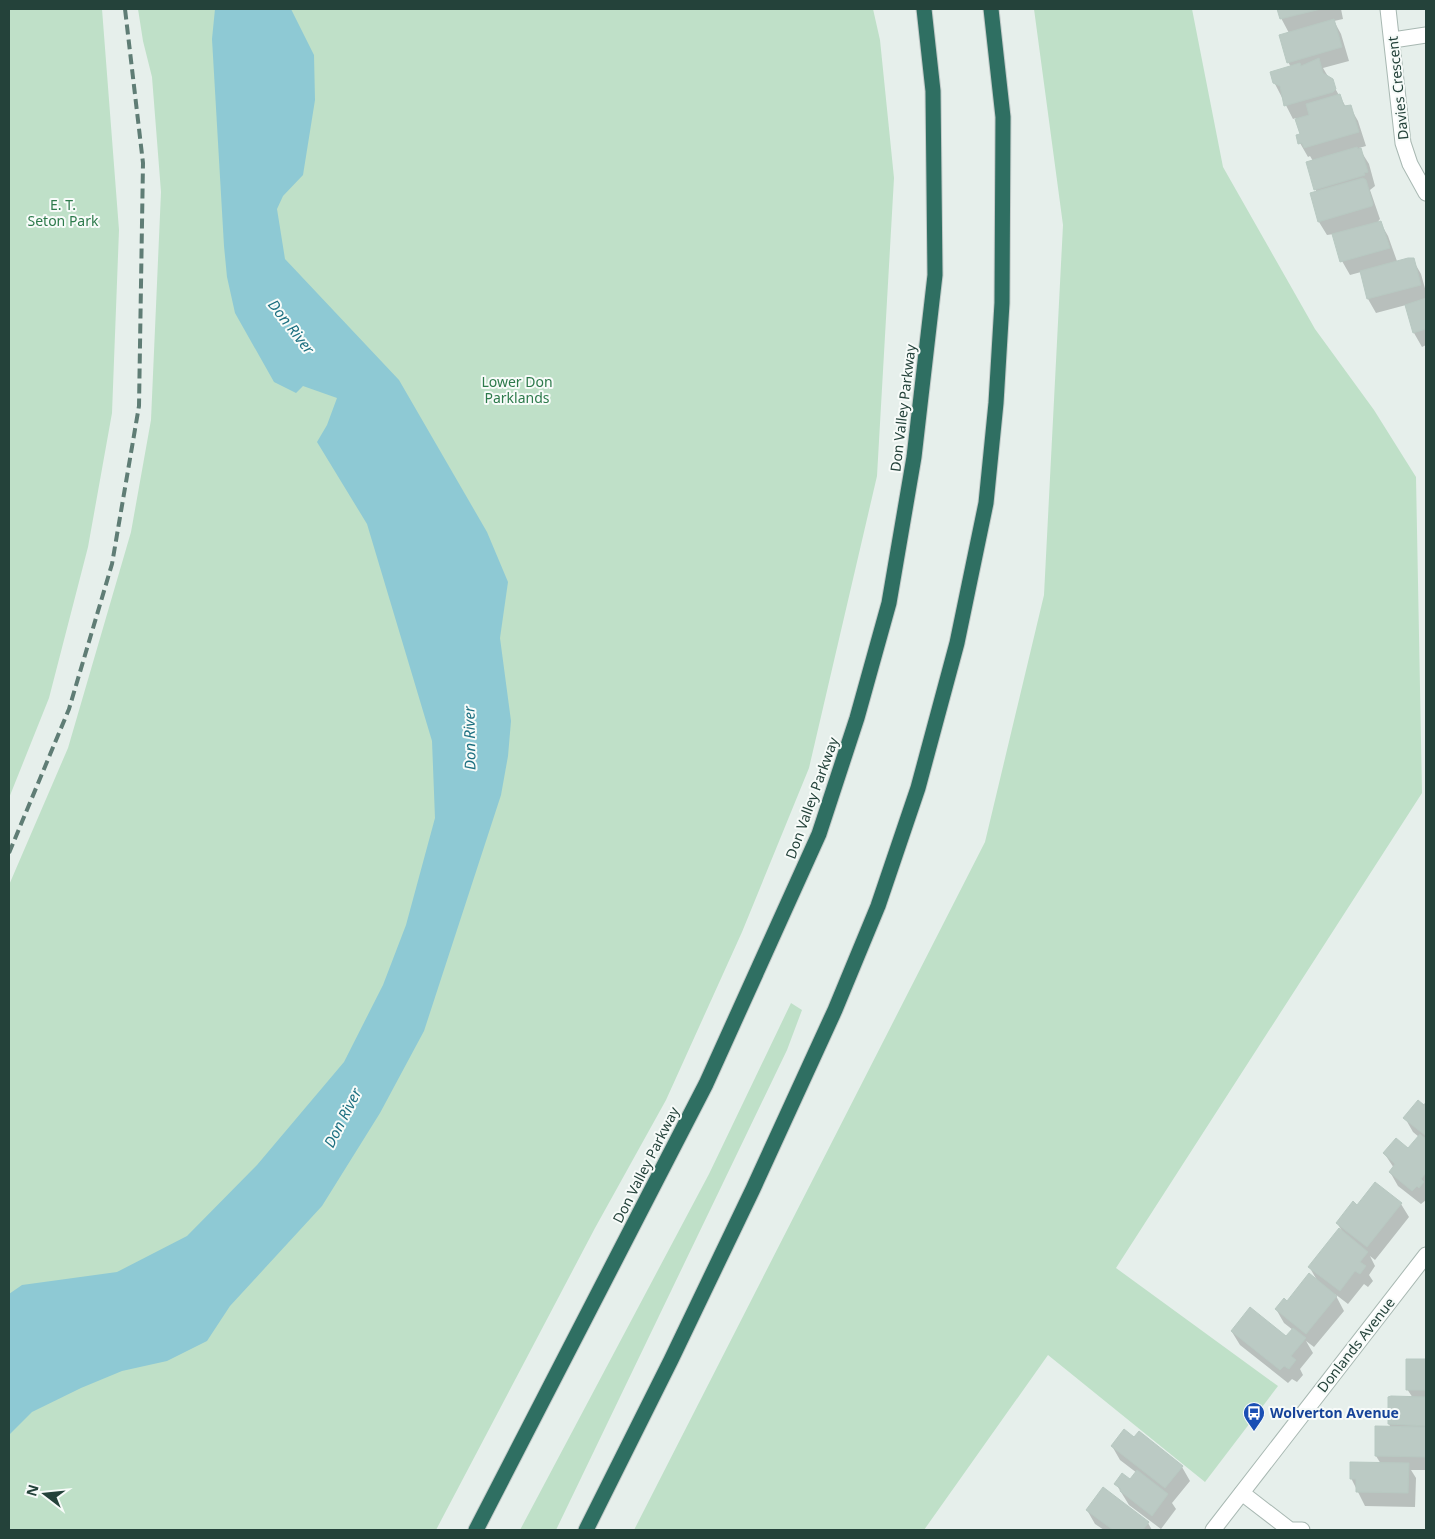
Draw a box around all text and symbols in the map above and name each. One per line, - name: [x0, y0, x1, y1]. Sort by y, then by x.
- street label: Davies Crescent: [1383, 35, 1412, 141]
- park label: E. T. Seton Park: [28, 195, 99, 230]
- water label: Don River: [264, 295, 320, 359]
- street label: Don Valley Parkway: [885, 342, 920, 473]
- park label: Lower Don Parklands: [481, 372, 553, 407]
- water label: Don River: [458, 705, 480, 770]
- street label: Don Valley Parkway: [781, 734, 843, 861]
- water label: Don River: [319, 1084, 366, 1151]
- street label: Don Valley Parkway: [608, 1103, 684, 1226]
- street label: Donlands Avenue: [1313, 1293, 1399, 1396]
- bus stop icon: Wolverton Avenue: [1242, 1401, 1266, 1432]
- place label: Wolverton Avenue: [1270, 1403, 1399, 1422]
- north arrow: [20, 1469, 70, 1519]
- text: N: [21, 1482, 43, 1498]

